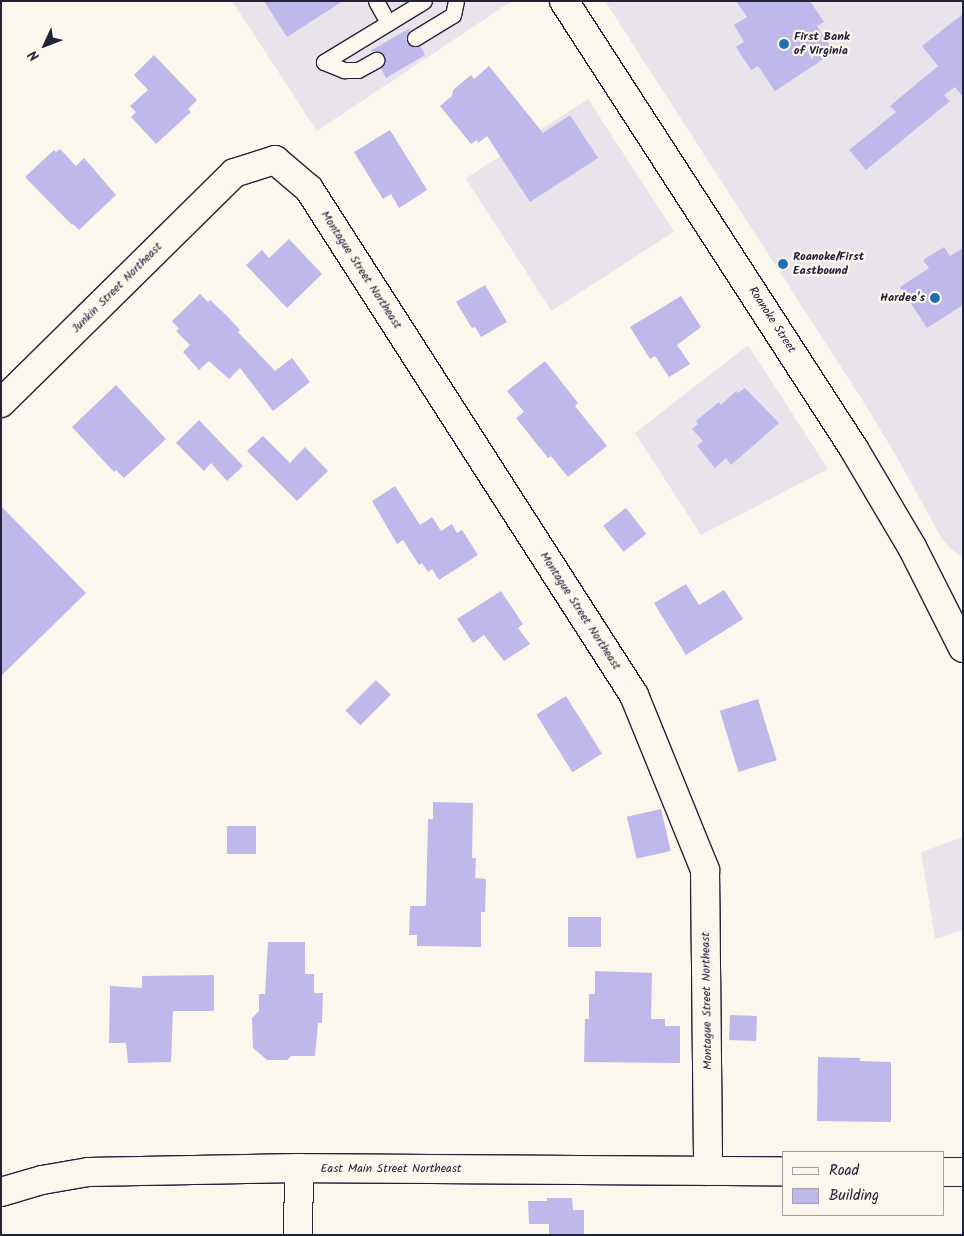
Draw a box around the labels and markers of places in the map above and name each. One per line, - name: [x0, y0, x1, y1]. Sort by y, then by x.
- place label: First Bank of Virginia: [794, 30, 850, 58]
- marker: First Bank of Virginia: [778, 38, 790, 50]
- place label: Roanoke/First Eastbound: [793, 250, 864, 278]
- marker: Roanoke/First Eastbound: [777, 258, 789, 270]
- place label: Hardee's: [880, 291, 925, 305]
- marker: Hardee's: [929, 292, 941, 304]

